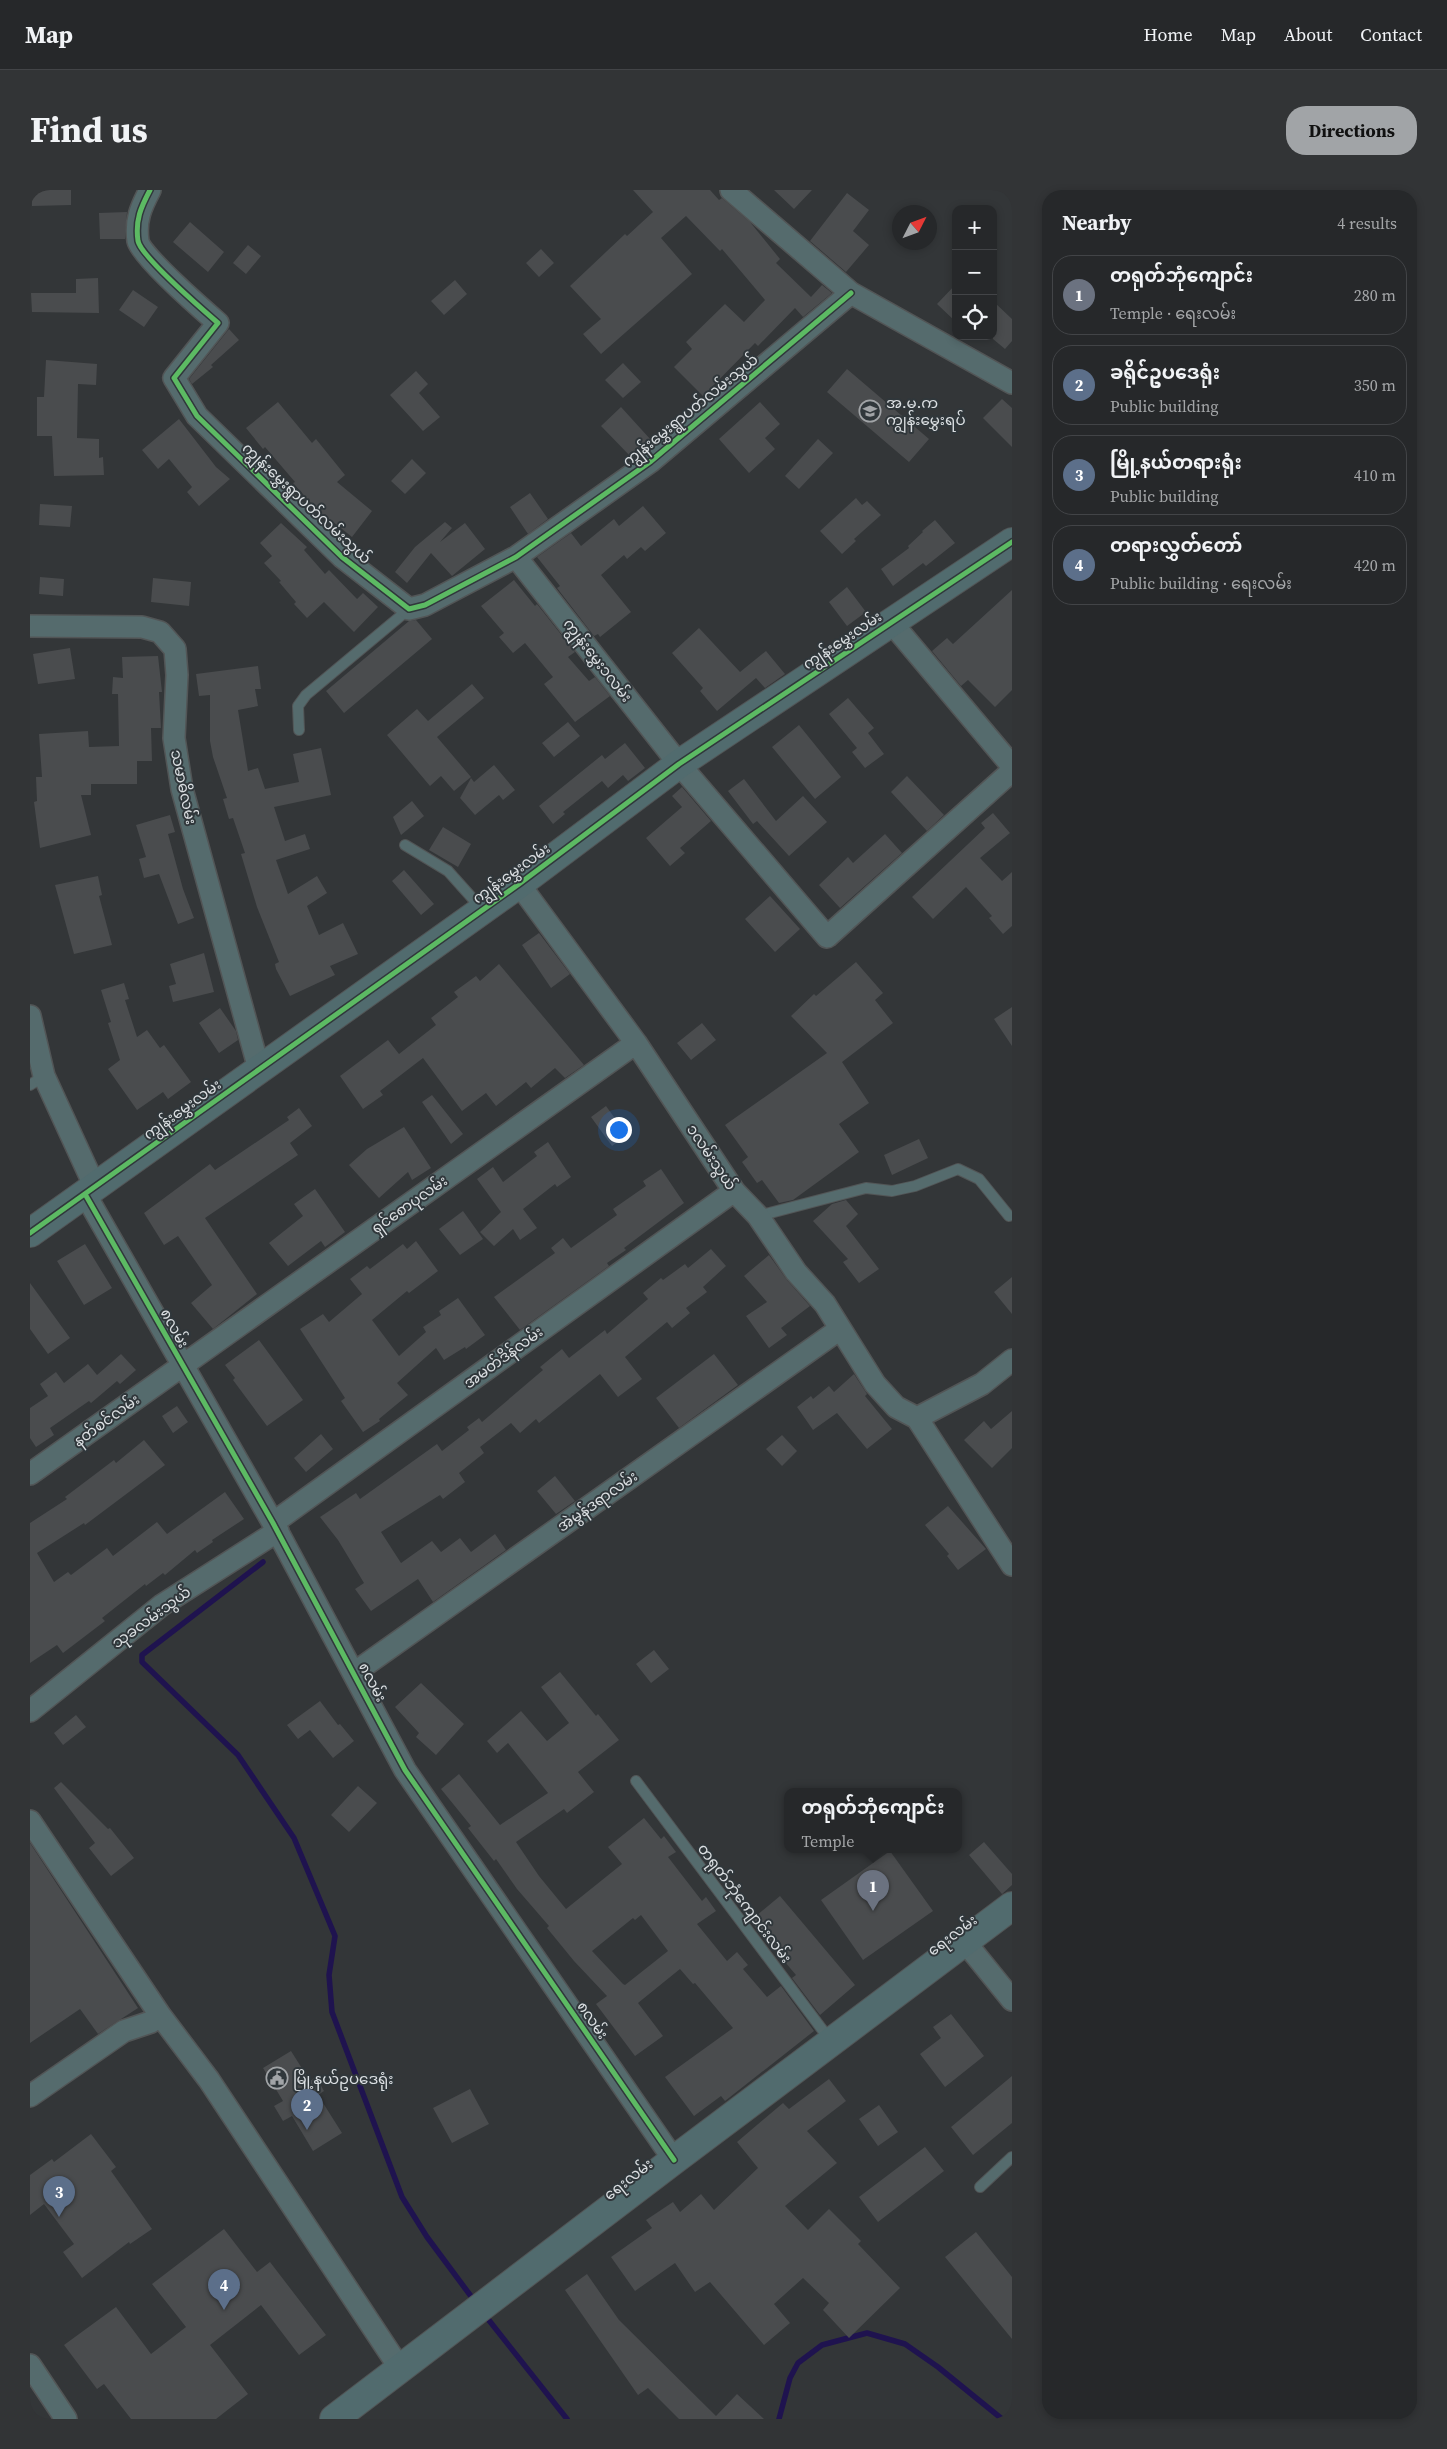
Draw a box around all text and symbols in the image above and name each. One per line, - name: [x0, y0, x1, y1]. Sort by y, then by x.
- text: Map: [25, 18, 73, 51]
- text: Home: [1144, 22, 1193, 47]
- text: Map: [1221, 22, 1256, 47]
- text: About: [1284, 22, 1332, 47]
- text: Contact: [1360, 22, 1422, 47]
- text: Find us: [30, 106, 148, 154]
- button: Directions: [1286, 106, 1417, 155]
- north arrow: [892, 205, 937, 250]
- map controls: [952, 205, 997, 340]
- button: +: [952, 205, 997, 250]
- text: Nearby: [1062, 208, 1132, 237]
- text: 4 results: [1337, 212, 1397, 234]
- button: −: [952, 250, 997, 295]
- text: တရုတ်ဘုံကျောင်း: [1110, 262, 1253, 288]
- text: 1: [1075, 284, 1083, 306]
- text: 280 m: [1354, 284, 1396, 306]
- button: locate: [952, 295, 997, 340]
- text: Temple · ရေးလမ်း: [1110, 302, 1236, 324]
- street label: ကျွန်းမွှေးရွာပတ်လမ်းသွယ်: [618, 349, 764, 474]
- text: ခရိုင်ဥပဒေရုံး: [1110, 359, 1220, 385]
- text: 2: [1075, 374, 1083, 396]
- text: 350 m: [1354, 374, 1396, 396]
- place label: အ.မ.က ကျွန်းမွှေးရပ်: [886, 392, 966, 433]
- text: Public building: [1110, 395, 1219, 417]
- school or university icon: အ.မ.က ကျွန်းမွှေးရပ်: [858, 399, 882, 423]
- street label: ကျွန်းမွှေးရွာပတ်လမ်းသွယ်: [236, 438, 376, 571]
- text: မြို့နယ်တရားရုံး: [1110, 449, 1242, 475]
- text: 3: [1075, 464, 1083, 486]
- text: 410 m: [1354, 464, 1396, 486]
- text: Public building: [1110, 485, 1219, 507]
- text: တရားလွှတ်တော်: [1110, 532, 1242, 558]
- text: 4: [1075, 554, 1083, 576]
- text: 420 m: [1354, 554, 1396, 576]
- text: Public building · ရေးလမ်း: [1110, 572, 1292, 594]
- street label: ကျွန်းမွှေးလမ်း: [798, 606, 887, 677]
- street label: ကျွန်းမွှေး၁လမ်း: [556, 614, 637, 708]
- street label: သမာဓိလမ်း: [166, 748, 202, 826]
- street label: ကျွန်းမွှေးလမ်း: [468, 838, 556, 911]
- street label: ကျွန်းမွှေးလမ်း: [139, 1074, 227, 1147]
- your location: [606, 1117, 632, 1143]
- street label: ၁လမ်းသွယ်: [681, 1120, 742, 1195]
- street label: ရှင်စောပုလမ်း: [367, 1170, 452, 1240]
- street label: ၈လမ်း: [156, 1305, 194, 1351]
- street label: အမတ်ဒိန်လမ်း: [459, 1321, 548, 1395]
- street label: နတ်စင်လမ်း: [68, 1389, 145, 1453]
- street label: အဲမွန်ဒရာလမ်း: [553, 1466, 643, 1538]
- street label: သုခလမ်းသွယ်: [107, 1581, 196, 1654]
- street label: ၈လမ်း: [354, 1659, 392, 1705]
- popup: [784, 1788, 962, 1853]
- text: တရုတ်ဘုံကျောင်း: [801, 1794, 945, 1820]
- text: Temple: [801, 1830, 854, 1852]
- street label: တရုတ်ဘုံကျောင်းလမ်း: [691, 1839, 797, 1968]
- pin: 1: [857, 1870, 889, 1911]
- street label: ရေးလမ်း: [923, 1909, 982, 1962]
- street label: ၈လမ်း: [572, 1997, 614, 2043]
- public building icon: မြို့နယ်ဥပဒေရုံး: [265, 2066, 289, 2090]
- place label: မြို့နယ်ဥပဒေရုံး: [293, 2068, 393, 2091]
- pin: 2: [291, 2089, 323, 2130]
- street label: ရေးလမ်း: [599, 2153, 658, 2206]
- pin: 3: [43, 2176, 75, 2217]
- pin: 4: [208, 2269, 240, 2310]

